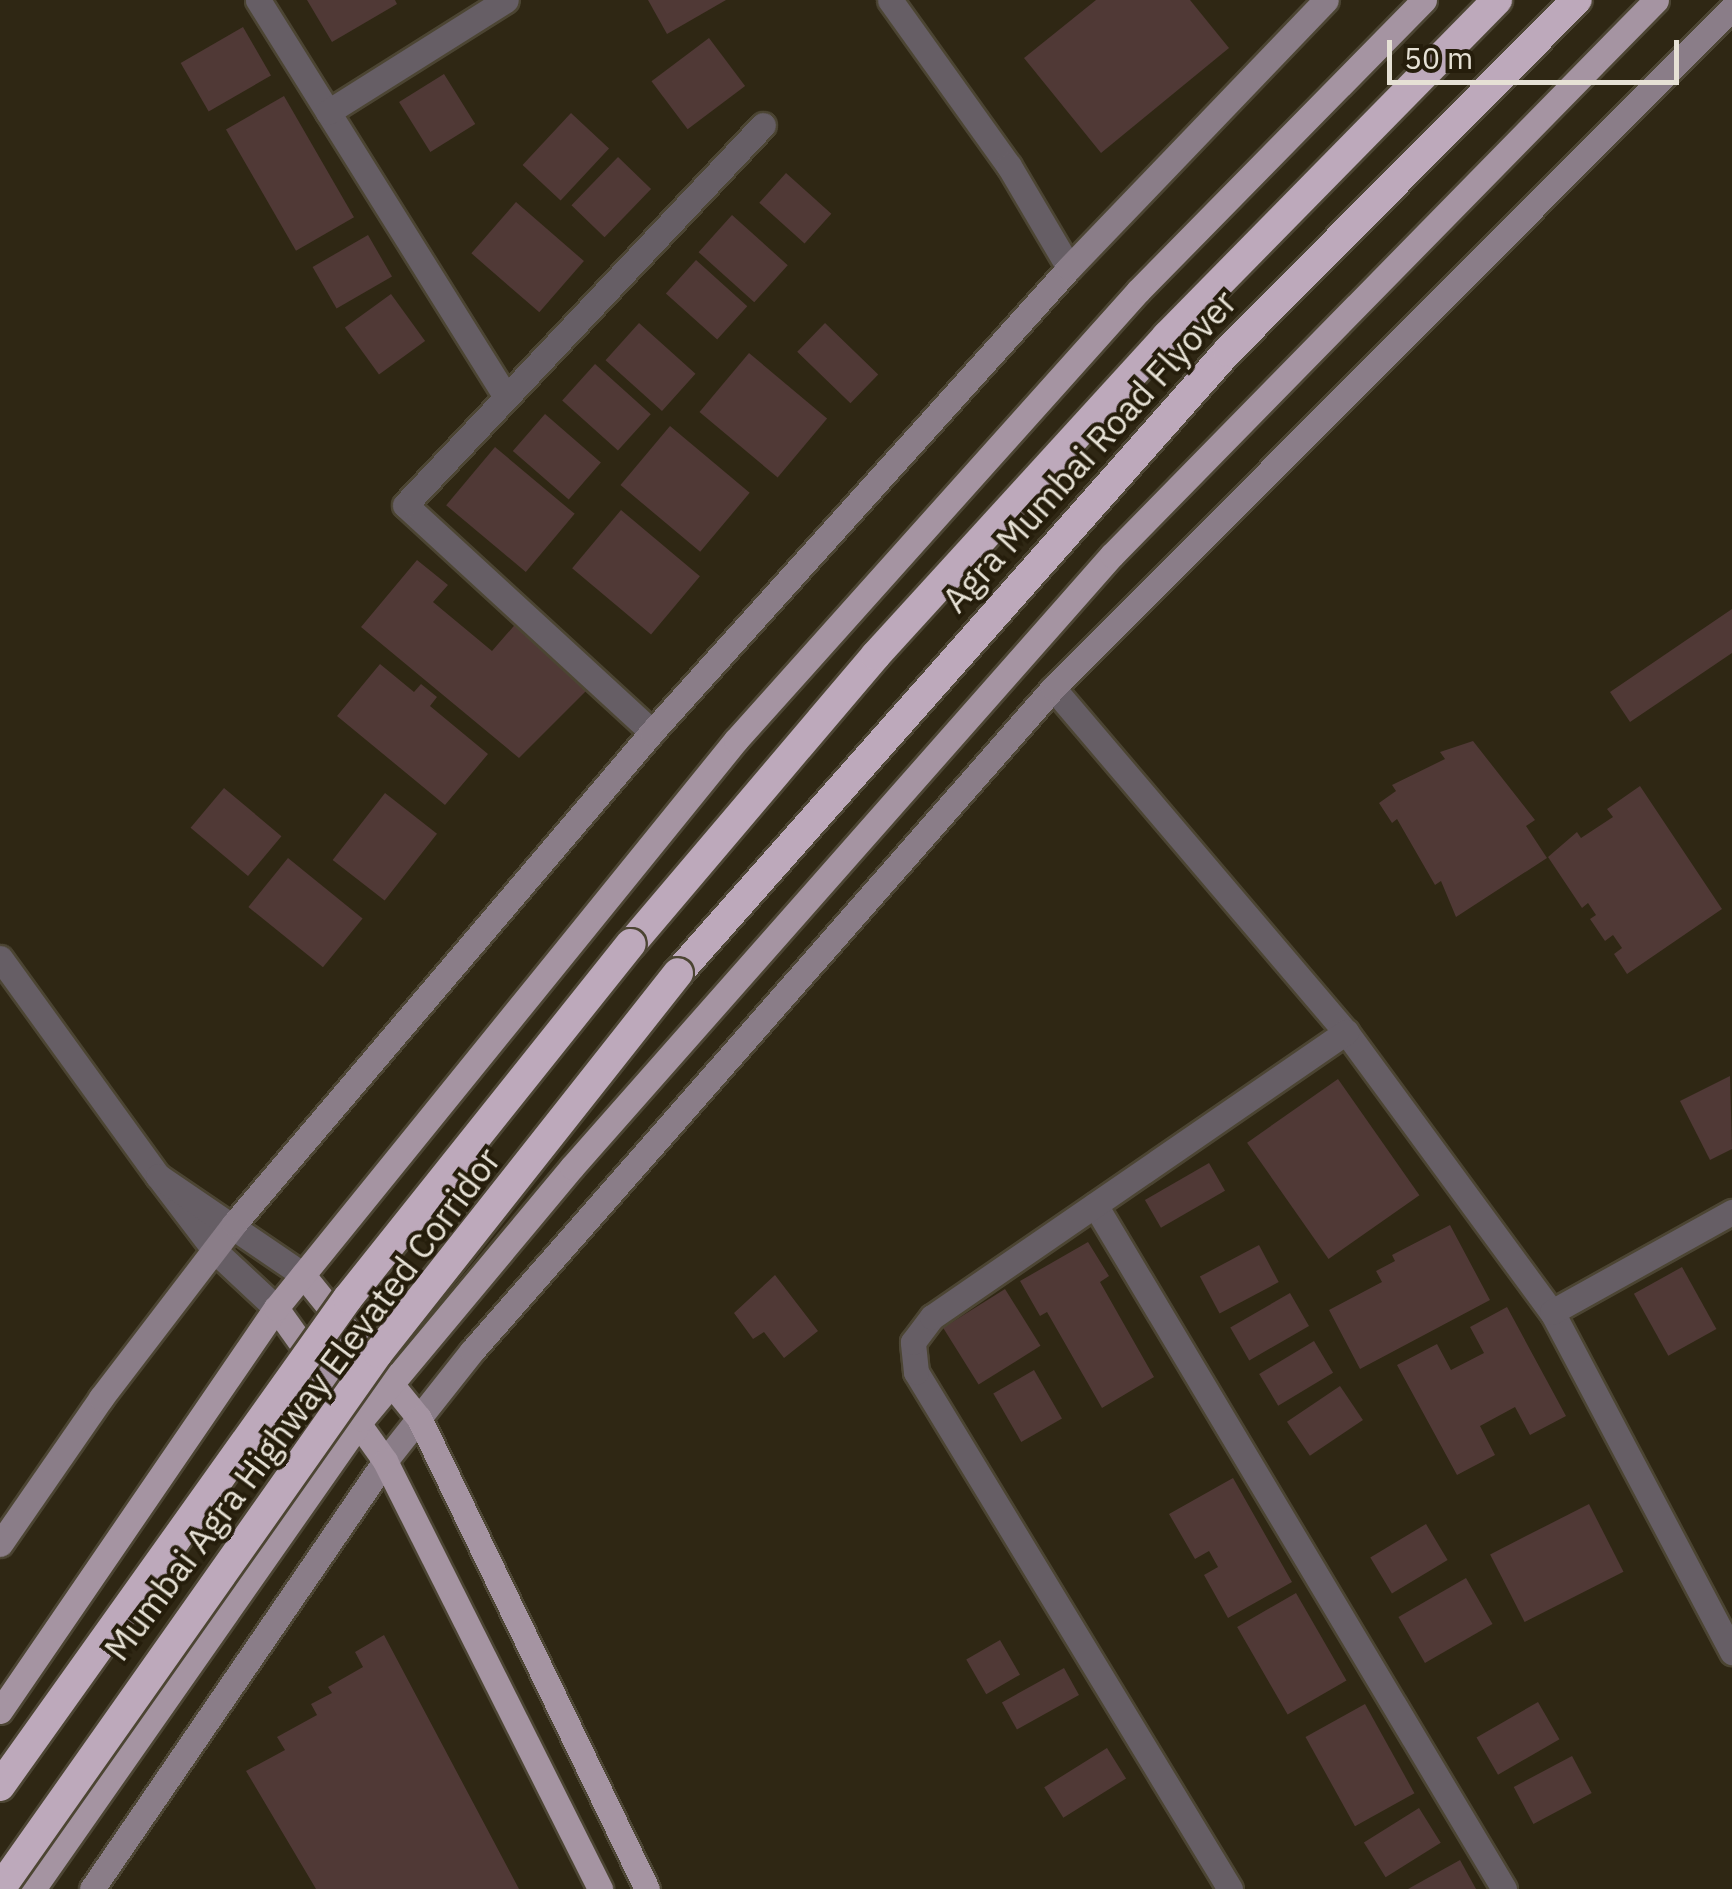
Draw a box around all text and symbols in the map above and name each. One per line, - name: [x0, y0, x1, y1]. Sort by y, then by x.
- scale bar: [1392, 20, 1684, 82]
- text: 50 m: [1404, 38, 1473, 77]
- street label: Agra Mumbai Road Flyover: [933, 281, 1245, 621]
- street label: Mumbai Agra Highway Elevated Corridor: [95, 1139, 509, 1669]

